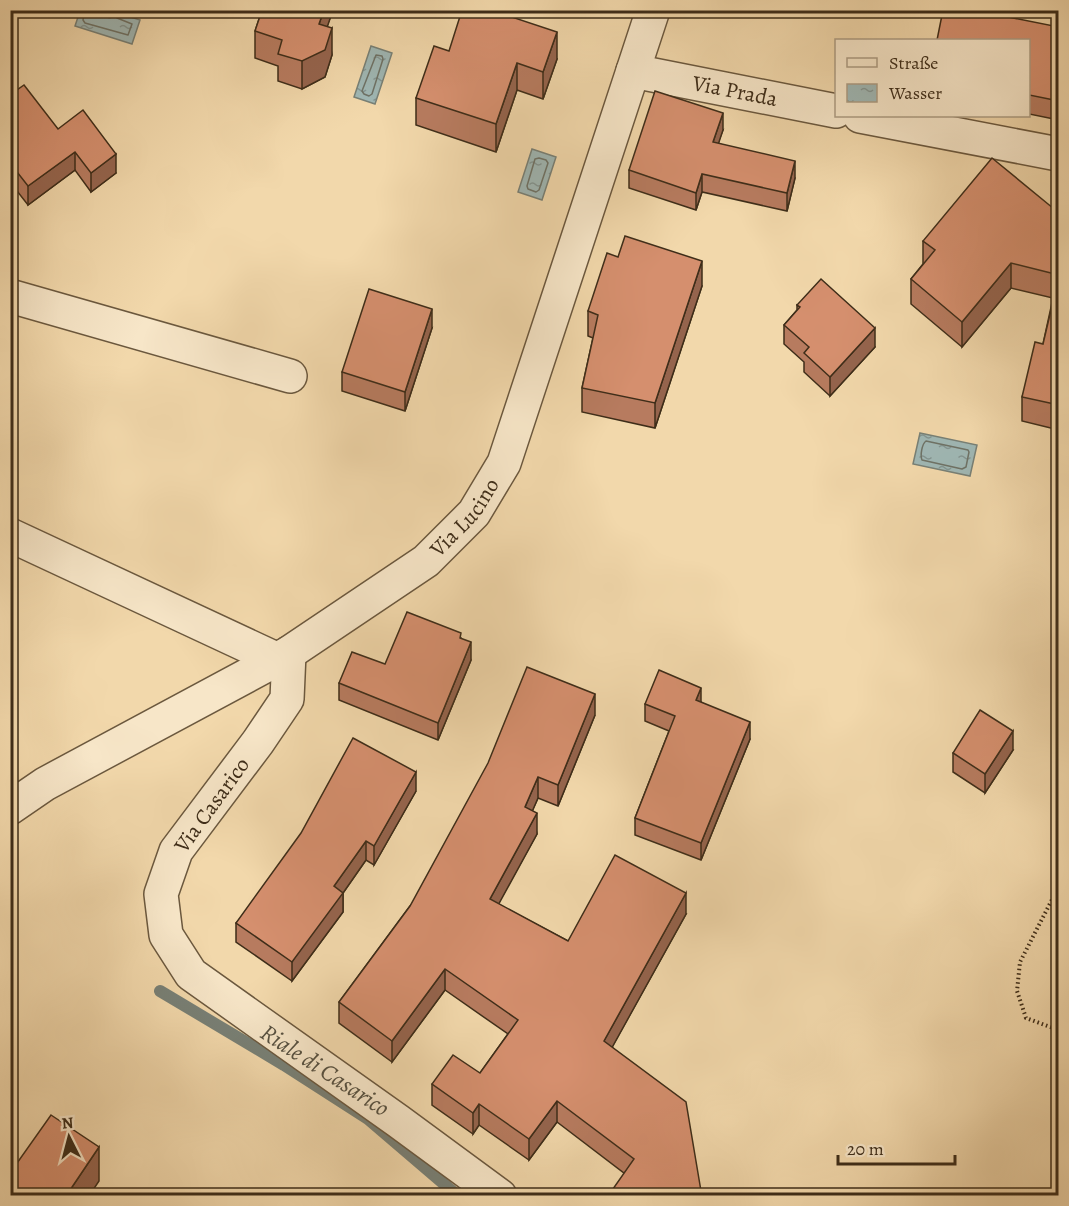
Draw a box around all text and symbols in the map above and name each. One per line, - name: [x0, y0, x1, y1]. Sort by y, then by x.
- legend: [835, 39, 1030, 117]
- text: Straße: [889, 51, 938, 75]
- street label: Via Prada: [689, 68, 781, 114]
- text: Wasser: [888, 81, 942, 105]
- street label: Via Lucino: [423, 472, 507, 564]
- street label: Via Casarico: [167, 751, 257, 860]
- water label: Riale di Casarico: [254, 1016, 396, 1124]
- north arrow: [39, 1107, 99, 1167]
- text: N: [61, 1111, 75, 1135]
- scale bar: [838, 1128, 955, 1166]
- text: 20 m: [847, 1137, 884, 1161]

